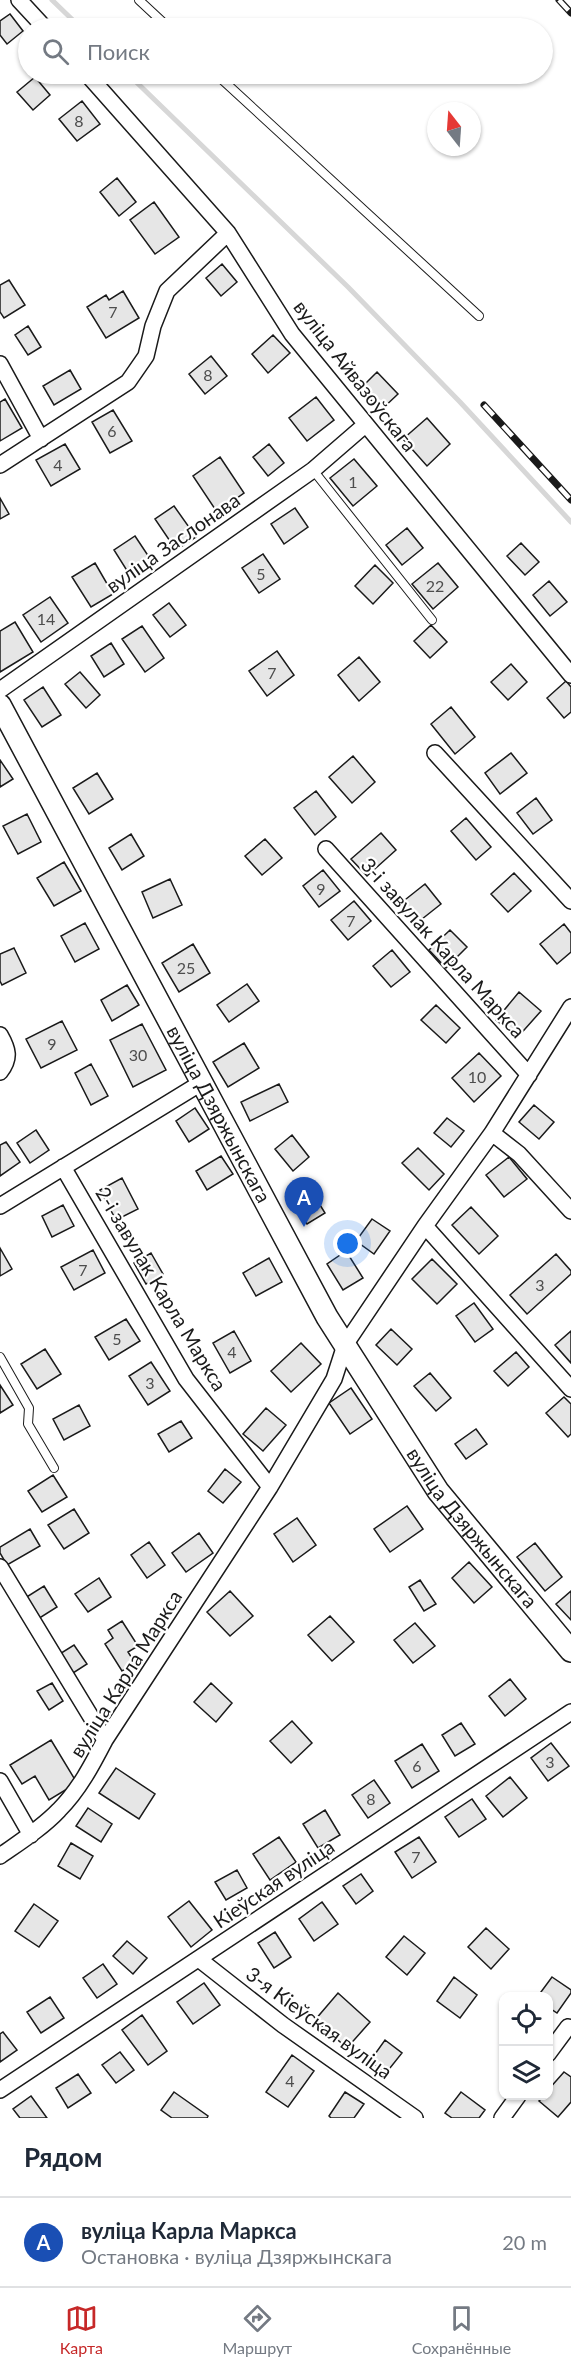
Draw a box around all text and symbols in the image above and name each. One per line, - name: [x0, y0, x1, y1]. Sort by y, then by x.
- search box: [18, 18, 553, 84]
- icon: search: [39, 35, 72, 68]
- text: Поиск: [87, 38, 150, 65]
- north arrow: [427, 102, 481, 156]
- house number: 8: [74, 111, 84, 130]
- street label: вуліца Айвазоўскага: [289, 295, 422, 456]
- house number: 7: [108, 302, 118, 321]
- house number: 8: [203, 365, 213, 384]
- house number: 6: [107, 421, 117, 440]
- house number: 4: [53, 455, 63, 474]
- house number: 1: [348, 472, 358, 491]
- street label: вуліца Заслонава: [101, 487, 244, 597]
- house number: 5: [256, 564, 266, 583]
- house number: 22: [426, 576, 444, 595]
- house number: 14: [37, 609, 55, 628]
- house number: 7: [267, 663, 277, 682]
- street label: 3-і завулак Карла Маркса: [357, 852, 531, 1042]
- house number: 9: [316, 879, 326, 898]
- house number: 7: [346, 911, 356, 930]
- house number: 25: [177, 958, 195, 977]
- street label: вуліца Дзяржынскага: [162, 1021, 277, 1207]
- house number: 9: [47, 1034, 57, 1053]
- house number: 30: [129, 1045, 147, 1064]
- house number: 10: [468, 1067, 486, 1086]
- pin: A: [284, 1178, 324, 1227]
- street label: 2-і завулак Карла Маркса: [91, 1182, 232, 1395]
- your location: [333, 1229, 362, 1258]
- house number: 7: [78, 1260, 88, 1279]
- house number: 3: [535, 1275, 545, 1294]
- house number: 5: [112, 1329, 122, 1348]
- house number: 4: [227, 1342, 237, 1361]
- house number: 3: [145, 1373, 155, 1392]
- street label: вуліца Дзяржынскага: [402, 1443, 543, 1612]
- street label: вуліца Карла Маркса: [64, 1586, 186, 1761]
- house number: 3: [545, 1752, 555, 1771]
- house number: 6: [412, 1756, 422, 1775]
- house number: 8: [366, 1789, 376, 1808]
- street label: Кіеўская вуліца: [208, 1834, 339, 1933]
- house number: 7: [411, 1847, 421, 1866]
- street label: 3-я Кіеўская вуліца: [242, 1961, 397, 2083]
- map controls: [499, 1992, 553, 2100]
- button: locate: [499, 1992, 553, 2046]
- button: layers: [499, 2046, 553, 2100]
- house number: 4: [285, 2071, 295, 2090]
- text: Рядом: [24, 2141, 102, 2173]
- text: вуліца Карла Маркса: [81, 2217, 297, 2244]
- text: A: [37, 2230, 50, 2254]
- text: 20 m: [502, 2230, 547, 2254]
- text: Остановка · вуліца Дзяржынскага: [81, 2244, 392, 2268]
- tab: Карта: [60, 2302, 103, 2357]
- tab: Маршрут: [222, 2302, 292, 2357]
- tab: Сохранённые: [412, 2302, 511, 2357]

